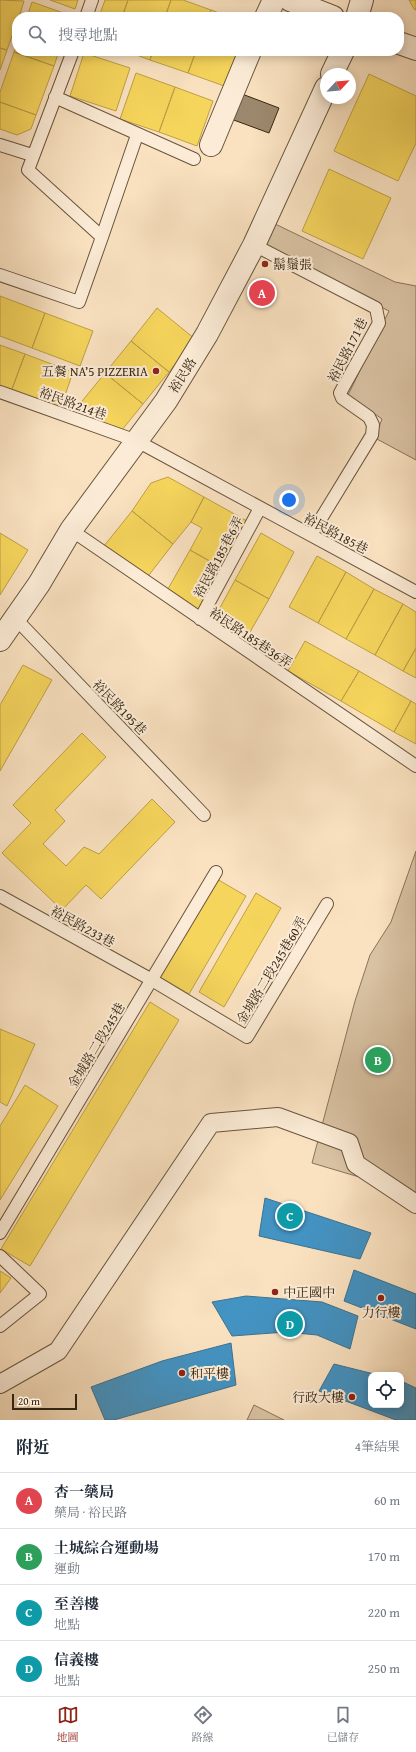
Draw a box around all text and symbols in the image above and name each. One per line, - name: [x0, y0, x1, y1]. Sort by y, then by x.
- search box: [12, 12, 404, 56]
- icon: search: [26, 23, 48, 45]
- text: 搜尋地點: [58, 24, 118, 45]
- north arrow: [320, 68, 356, 104]
- place label: 鬍鬚張: [273, 255, 312, 274]
- marker: 鬍鬚張: [260, 259, 270, 269]
- pin: A: [249, 278, 275, 308]
- street label: 裕民路171巷: [323, 314, 372, 386]
- street label: 裕民路: [164, 354, 201, 397]
- place label: 五餐 NA’5 PIZZERIA: [41, 362, 148, 381]
- marker: 五餐 NA’5 PIZZERIA: [151, 366, 161, 376]
- street label: 裕民路214巷: [36, 382, 109, 425]
- your location: [279, 490, 299, 510]
- street label: 裕民路185巷: [300, 508, 371, 558]
- street label: 裕民路185巷6弄: [189, 513, 248, 601]
- street label: 裕民路185巷36弄: [205, 603, 296, 672]
- street label: 裕民路195巷: [88, 675, 151, 739]
- street label: 裕民路233巷: [47, 901, 118, 952]
- street label: 金城路二段245巷60弄: [232, 913, 311, 1028]
- street label: 金城路二段245巷: [63, 999, 129, 1092]
- pin: B: [365, 1045, 391, 1075]
- pin: C: [277, 1201, 303, 1231]
- place label: 中正國中: [283, 1283, 335, 1302]
- marker: 中正國中: [270, 1287, 280, 1297]
- marker: 力行樓: [376, 1293, 386, 1303]
- place label: 力行樓: [361, 1303, 401, 1322]
- pin: D: [277, 1309, 303, 1339]
- place label: 和平樓: [190, 1364, 229, 1383]
- marker: 和平樓: [177, 1368, 187, 1378]
- map controls: [368, 1372, 404, 1408]
- button: locate: [368, 1372, 404, 1408]
- place label: 行政大樓: [292, 1388, 344, 1407]
- scale bar: [12, 1392, 77, 1411]
- marker: 行政大樓: [347, 1392, 357, 1402]
- text: 20 m: [18, 1393, 40, 1409]
- text: 附近: [16, 1434, 50, 1459]
- text: 4筆結果: [355, 1437, 400, 1456]
- text: 杏一藥局: [54, 1481, 114, 1502]
- text: A: [25, 1491, 33, 1510]
- text: 60 m: [374, 1491, 400, 1510]
- text: 藥局 · 裕民路: [54, 1503, 127, 1522]
- text: 土城綜合運動場: [54, 1537, 159, 1558]
- text: B: [25, 1547, 33, 1566]
- text: 170 m: [368, 1547, 400, 1566]
- text: 運動: [54, 1559, 80, 1578]
- text: 至善樓: [54, 1593, 99, 1614]
- text: C: [25, 1603, 33, 1622]
- text: 220 m: [368, 1603, 400, 1622]
- text: 地點: [54, 1615, 80, 1634]
- text: 信義樓: [54, 1649, 99, 1670]
- text: D: [25, 1659, 33, 1678]
- text: 250 m: [368, 1659, 400, 1678]
- text: 地點: [54, 1671, 80, 1690]
- tab: 地圖: [57, 1704, 79, 1745]
- tab: 路線: [192, 1704, 214, 1745]
- tab: 已儲存: [327, 1704, 360, 1745]

